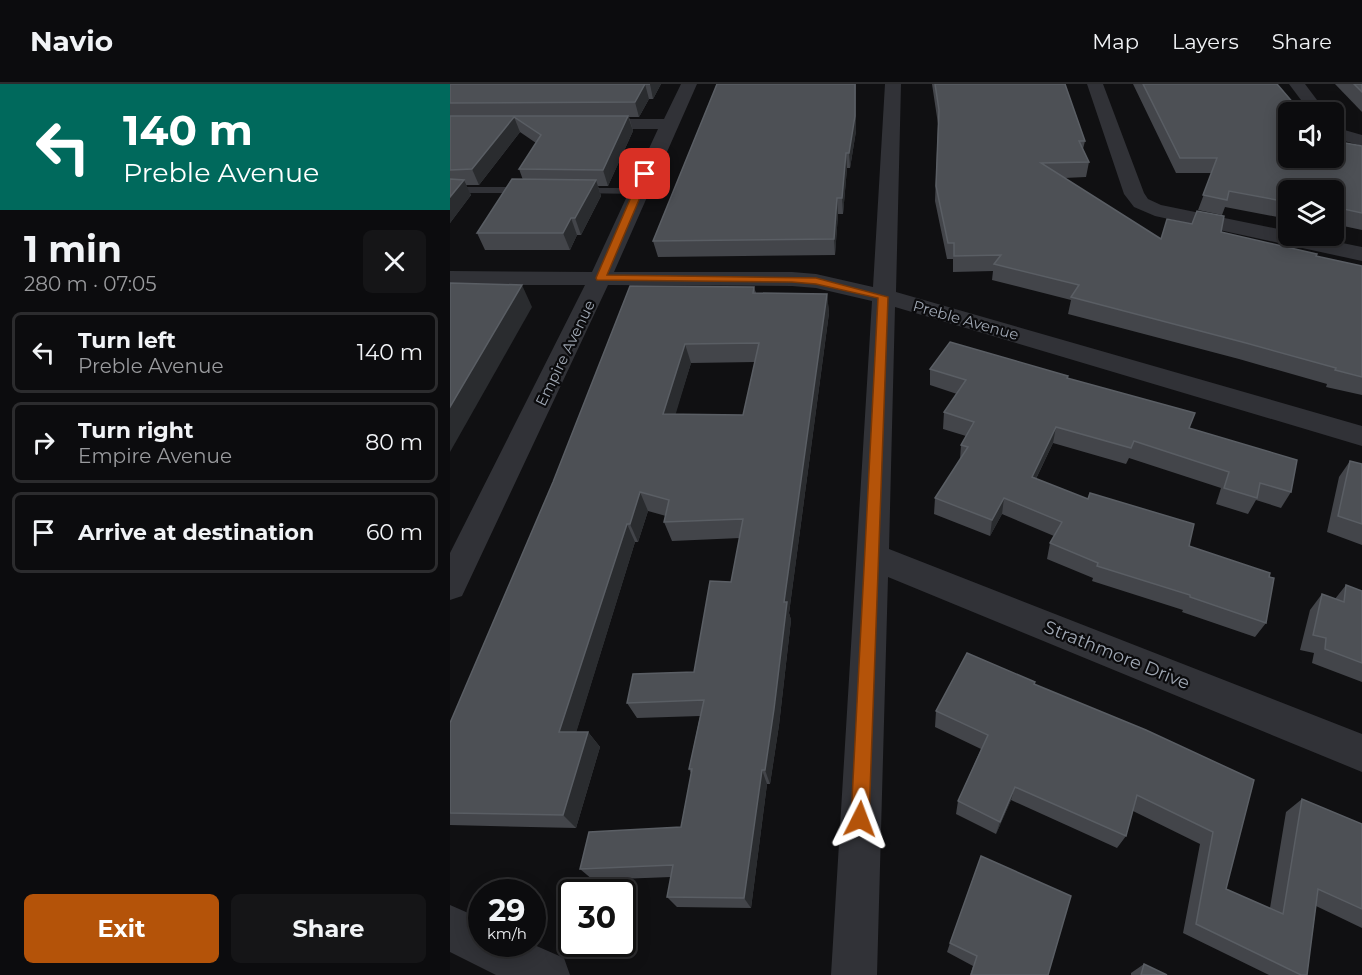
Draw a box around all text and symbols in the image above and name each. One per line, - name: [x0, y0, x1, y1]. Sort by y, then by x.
- text: Navio: [30, 24, 113, 58]
- text: Map: [1092, 29, 1139, 54]
- text: Layers: [1172, 29, 1239, 54]
- text: Share: [1272, 29, 1332, 54]
- map controls: [1278, 102, 1344, 246]
- button: sound: [1278, 102, 1344, 168]
- text: 140 m: [123, 104, 253, 156]
- icon: left: [24, 108, 102, 186]
- pin: [619, 148, 670, 199]
- text: Preble Avenue: [123, 156, 319, 189]
- icon: arrive: [628, 157, 661, 190]
- button: layers: [1278, 180, 1344, 246]
- text: 1 min: [24, 227, 122, 271]
- button: close: [363, 230, 426, 293]
- text: 280 m · 07:05: [24, 272, 157, 296]
- street label: Preble Avenue: [911, 296, 1021, 344]
- street label: Empire Avenue: [531, 297, 599, 409]
- text: Turn left: [78, 327, 176, 354]
- icon: left: [27, 336, 60, 369]
- text: 140 m: [357, 339, 423, 366]
- text: Preble Avenue: [78, 354, 224, 378]
- text: Turn right: [78, 417, 193, 444]
- icon: right: [27, 426, 60, 459]
- text: 80 m: [365, 429, 423, 456]
- text: Empire Avenue: [78, 444, 232, 468]
- icon: arrive: [27, 516, 60, 549]
- text: Arrive at destination: [78, 519, 314, 546]
- text: 60 m: [366, 519, 423, 546]
- street label: Strathmore Drive: [1041, 616, 1193, 694]
- position arrow: [828, 787, 892, 851]
- speed limit sign: 30: [558, 879, 636, 957]
- text: 29: [489, 892, 525, 929]
- button: Exit: [24, 894, 219, 963]
- button: Share: [231, 894, 426, 963]
- text: km/h: [487, 924, 527, 943]

